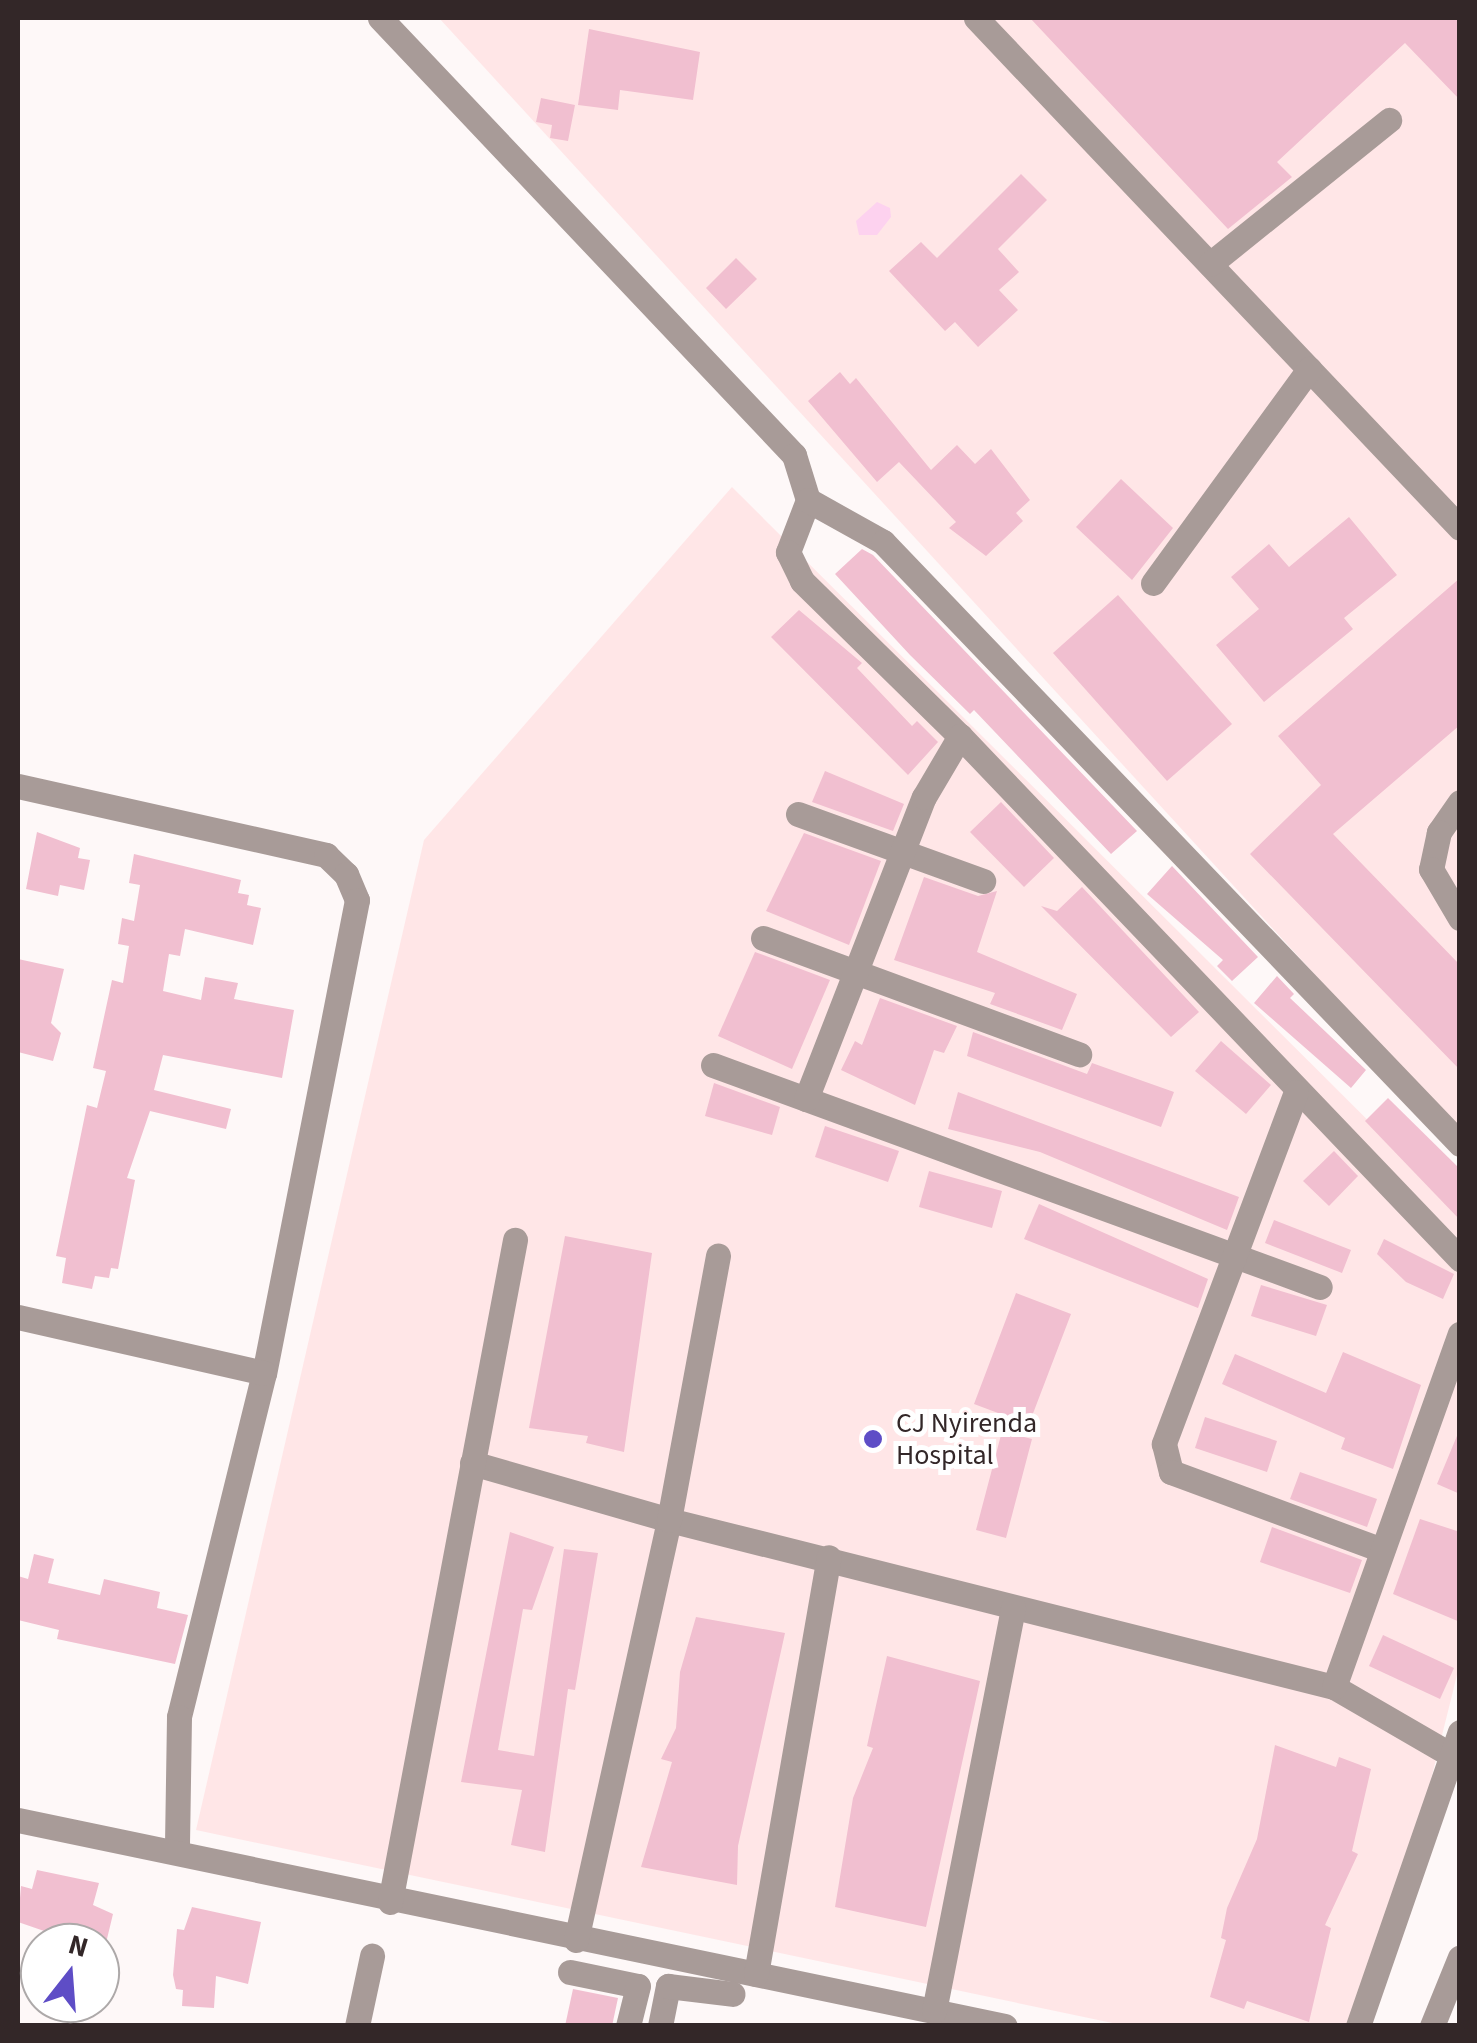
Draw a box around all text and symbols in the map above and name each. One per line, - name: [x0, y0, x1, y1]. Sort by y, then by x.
- place label: CJ Nyirenda Hospital: [896, 1406, 1037, 1472]
- marker: CJ Nyirenda Hospital: [860, 1426, 886, 1452]
- north arrow: [20, 1923, 120, 2023]
- text: N: [63, 1924, 93, 1968]

